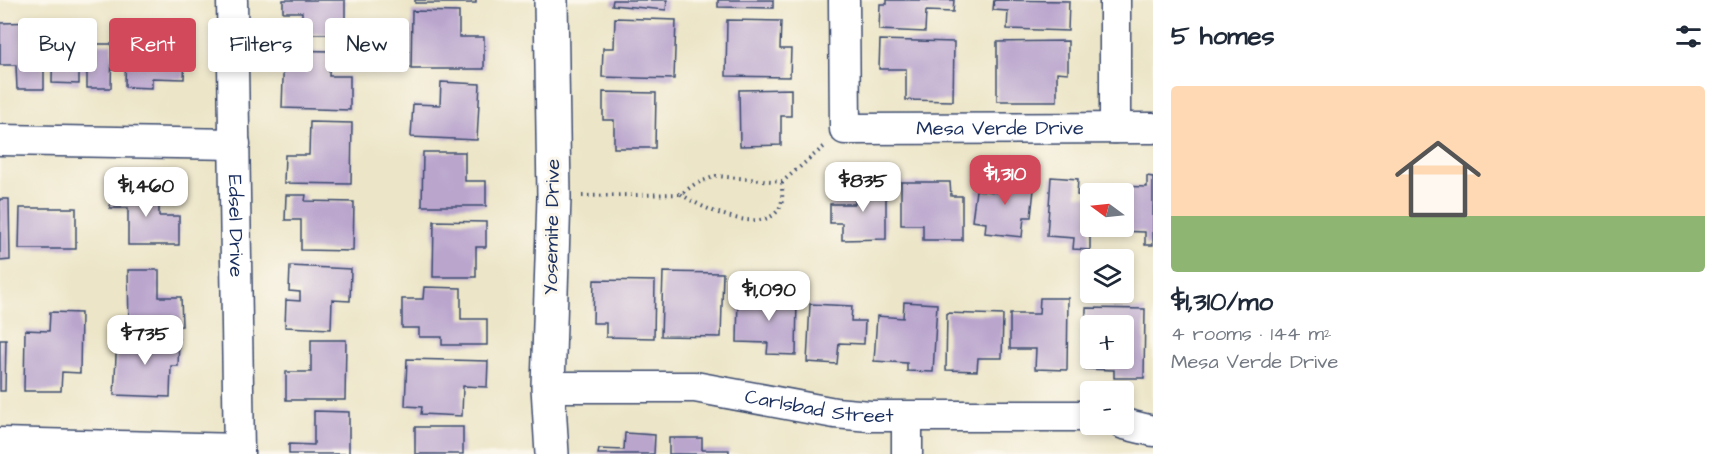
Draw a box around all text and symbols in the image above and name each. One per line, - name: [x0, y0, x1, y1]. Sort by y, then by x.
- chip: Buy: [18, 18, 97, 72]
- chip: Rent: [109, 18, 196, 72]
- chip: Filters: [208, 18, 313, 72]
- chip: New: [325, 18, 409, 72]
- text: 5 homes: [1171, 18, 1275, 54]
- icon: filters: [1672, 20, 1705, 53]
- street label: Mesa Verde Drive: [916, 114, 1084, 143]
- icon: home: [1384, 125, 1492, 233]
- pin: $1,310: [956, 155, 1054, 206]
- street label: Yosemite Drive: [537, 158, 567, 295]
- text: $1,310: [984, 160, 1026, 188]
- pin: $835: [827, 162, 899, 213]
- pin: $1,460: [97, 167, 195, 218]
- text: $835: [839, 167, 887, 195]
- text: $1,460: [118, 172, 174, 200]
- street label: Edsel Drive: [221, 175, 250, 278]
- north arrow: [1080, 183, 1134, 237]
- map controls: [1080, 183, 1134, 435]
- button: layers: [1080, 249, 1134, 303]
- pin: $1,090: [720, 271, 818, 322]
- text: $1,090: [742, 276, 796, 304]
- text: $1,310/mo: [1171, 284, 1273, 320]
- pin: $735: [109, 315, 181, 366]
- button: +: [1080, 315, 1134, 369]
- text: $735: [121, 320, 169, 348]
- text: 4 rooms · 144 m²: [1171, 320, 1331, 348]
- text: Mesa Verde Drive: [1171, 348, 1338, 376]
- button: −: [1080, 381, 1134, 435]
- street label: Carlsbad Street: [743, 383, 894, 430]

